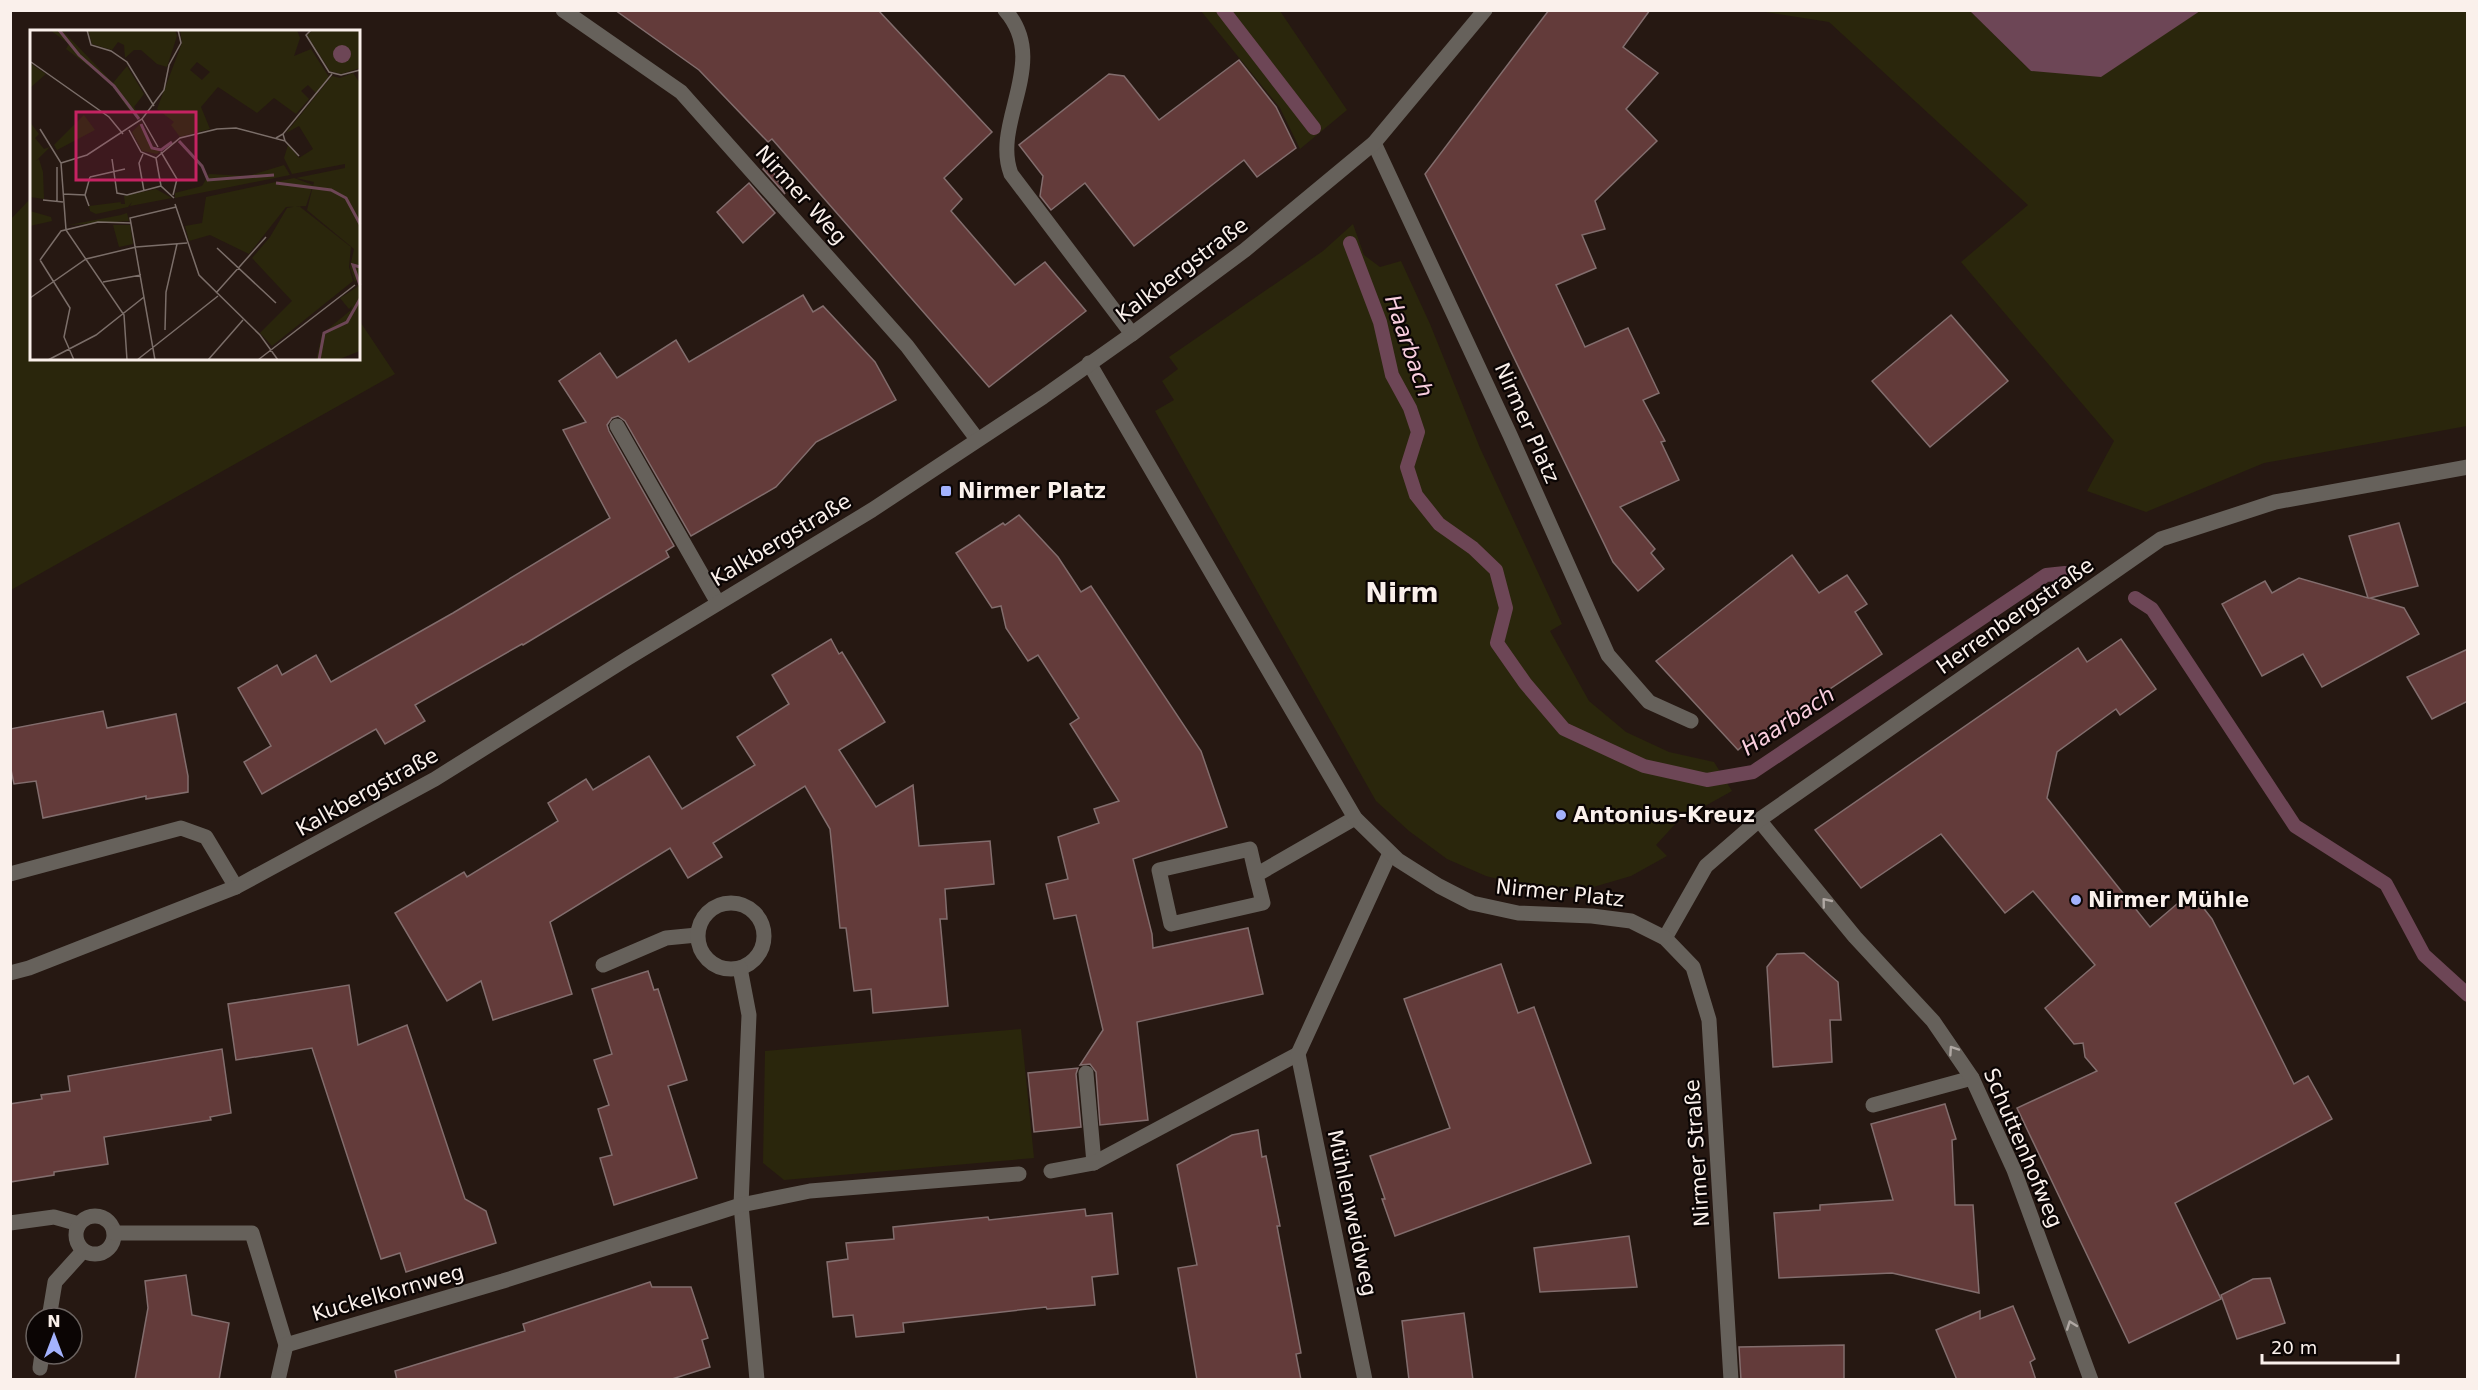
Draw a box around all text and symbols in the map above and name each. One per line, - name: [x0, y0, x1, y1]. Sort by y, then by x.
- inset map: [30, 30, 360, 360]
- street label: Nirmer Weg: [751, 141, 851, 249]
- street label: Kalkbergstraße: [1111, 213, 1253, 327]
- water label: Haarbach: [1380, 292, 1438, 400]
- street label: Nirmer Platz: [1490, 359, 1564, 487]
- place label: Nirmer Platz: [958, 479, 1106, 503]
- marker: Nirmer Platz: [939, 484, 953, 498]
- street label: Kalkbergstraße: [707, 489, 855, 591]
- street label: Herrenbergstraße: [1932, 553, 2098, 679]
- district label: Nirm: [1365, 577, 1439, 608]
- water label: Haarbach: [1737, 682, 1839, 760]
- street label: Kalkbergstraße: [292, 743, 442, 841]
- place label: Antonius-Kreuz: [1573, 803, 1755, 827]
- marker: Antonius-Kreuz: [1554, 808, 1568, 822]
- street label: Nirmer Platz: [1495, 874, 1625, 912]
- place label: Nirmer Mühle: [2088, 888, 2249, 912]
- marker: Nirmer Mühle: [2069, 893, 2083, 907]
- one-way arrow: [1822, 898, 1833, 909]
- one-way arrow: [1949, 1045, 1960, 1056]
- street label: Schuttenhofweg: [1979, 1065, 2067, 1231]
- street label: Nirmer Straße: [1680, 1078, 1714, 1228]
- street label: Mühlenweidweg: [1323, 1128, 1381, 1298]
- street label: Kuckelkornweg: [309, 1260, 467, 1326]
- north arrow: [24, 1306, 84, 1366]
- text: N: [47, 1312, 61, 1331]
- one-way arrow: [2065, 1320, 2078, 1330]
- scale bar: [2262, 1327, 2398, 1365]
- text: 20 m: [2271, 1337, 2317, 1358]

